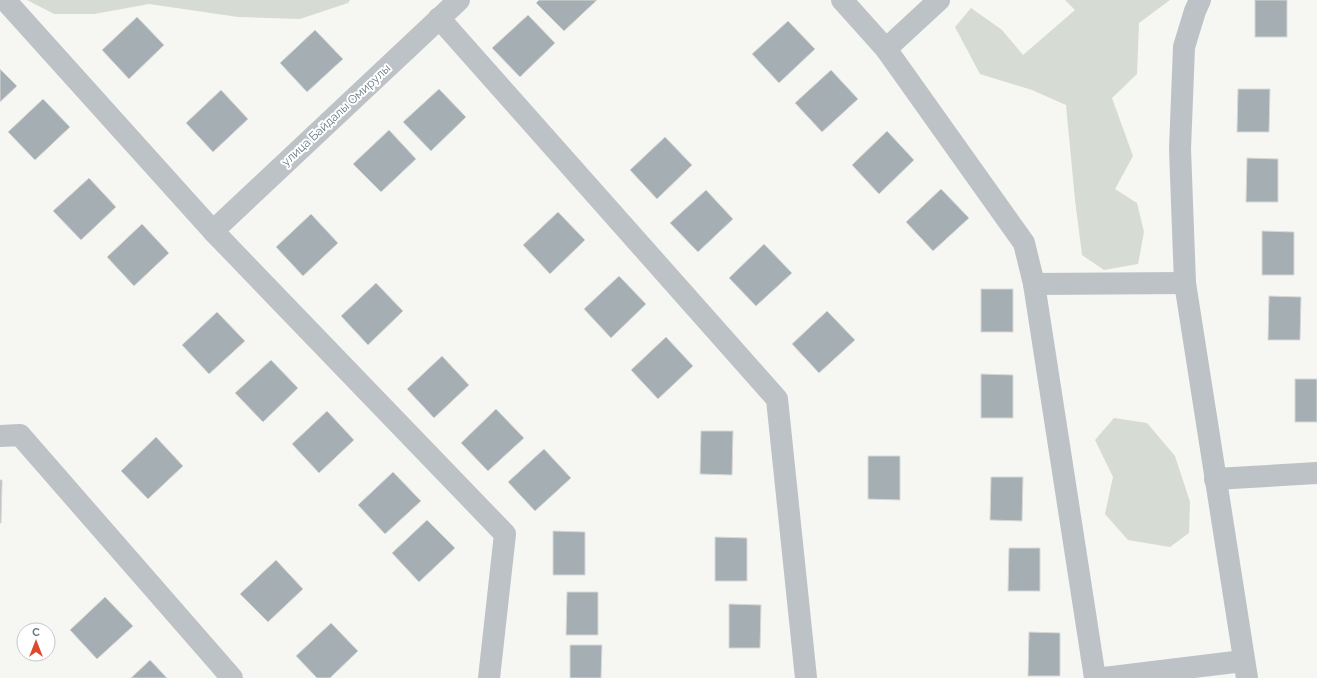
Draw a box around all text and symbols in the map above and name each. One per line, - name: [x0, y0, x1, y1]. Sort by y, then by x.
- street label: улица Байдалы Омирулы: [279, 61, 393, 169]
- north arrow: [16, 622, 56, 662]
- text: С: [32, 626, 40, 639]

